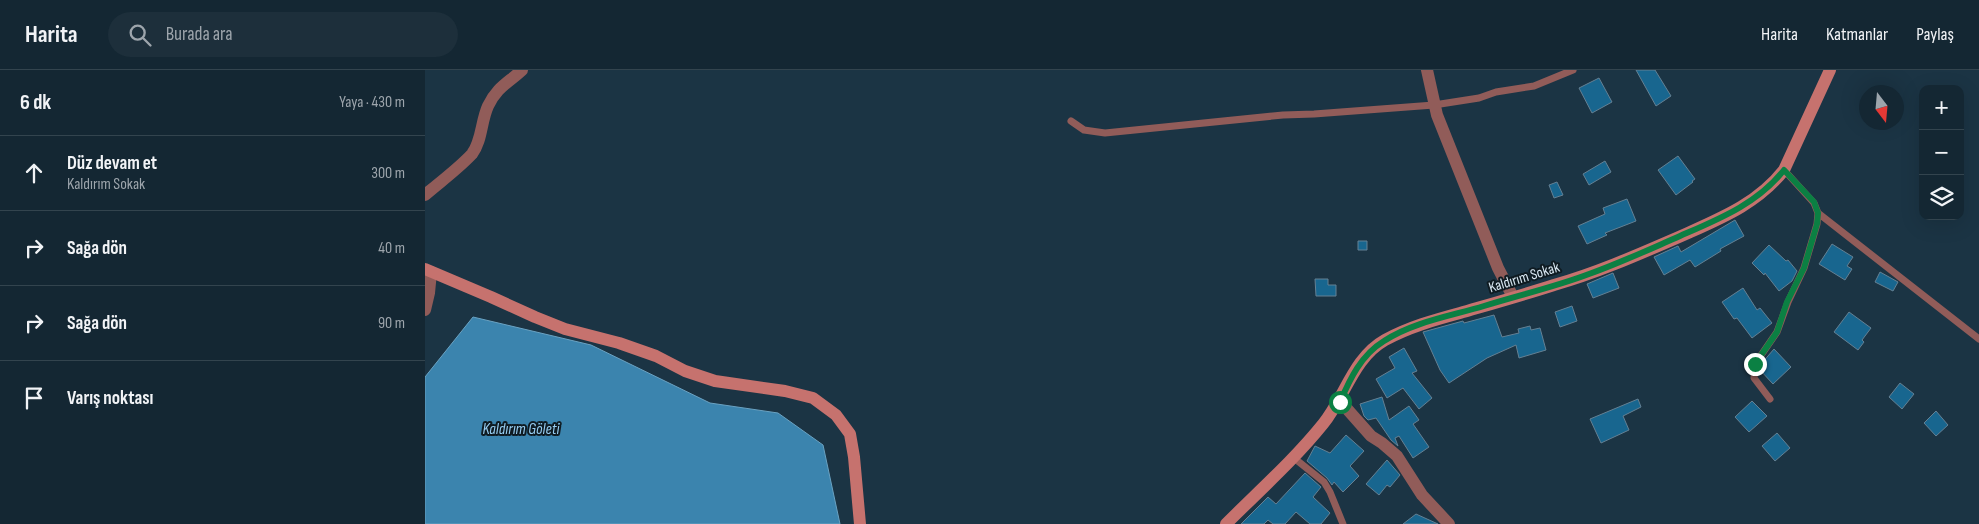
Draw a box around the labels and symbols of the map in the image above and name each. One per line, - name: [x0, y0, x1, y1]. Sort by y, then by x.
- north arrow: [1859, 85, 1904, 130]
- street label: Kaldırım Sokak: [1486, 258, 1562, 297]
- route end: [1744, 353, 1767, 376]
- route start: [1329, 391, 1352, 414]
- water label: Kaldırım Göleti: [483, 420, 561, 439]

